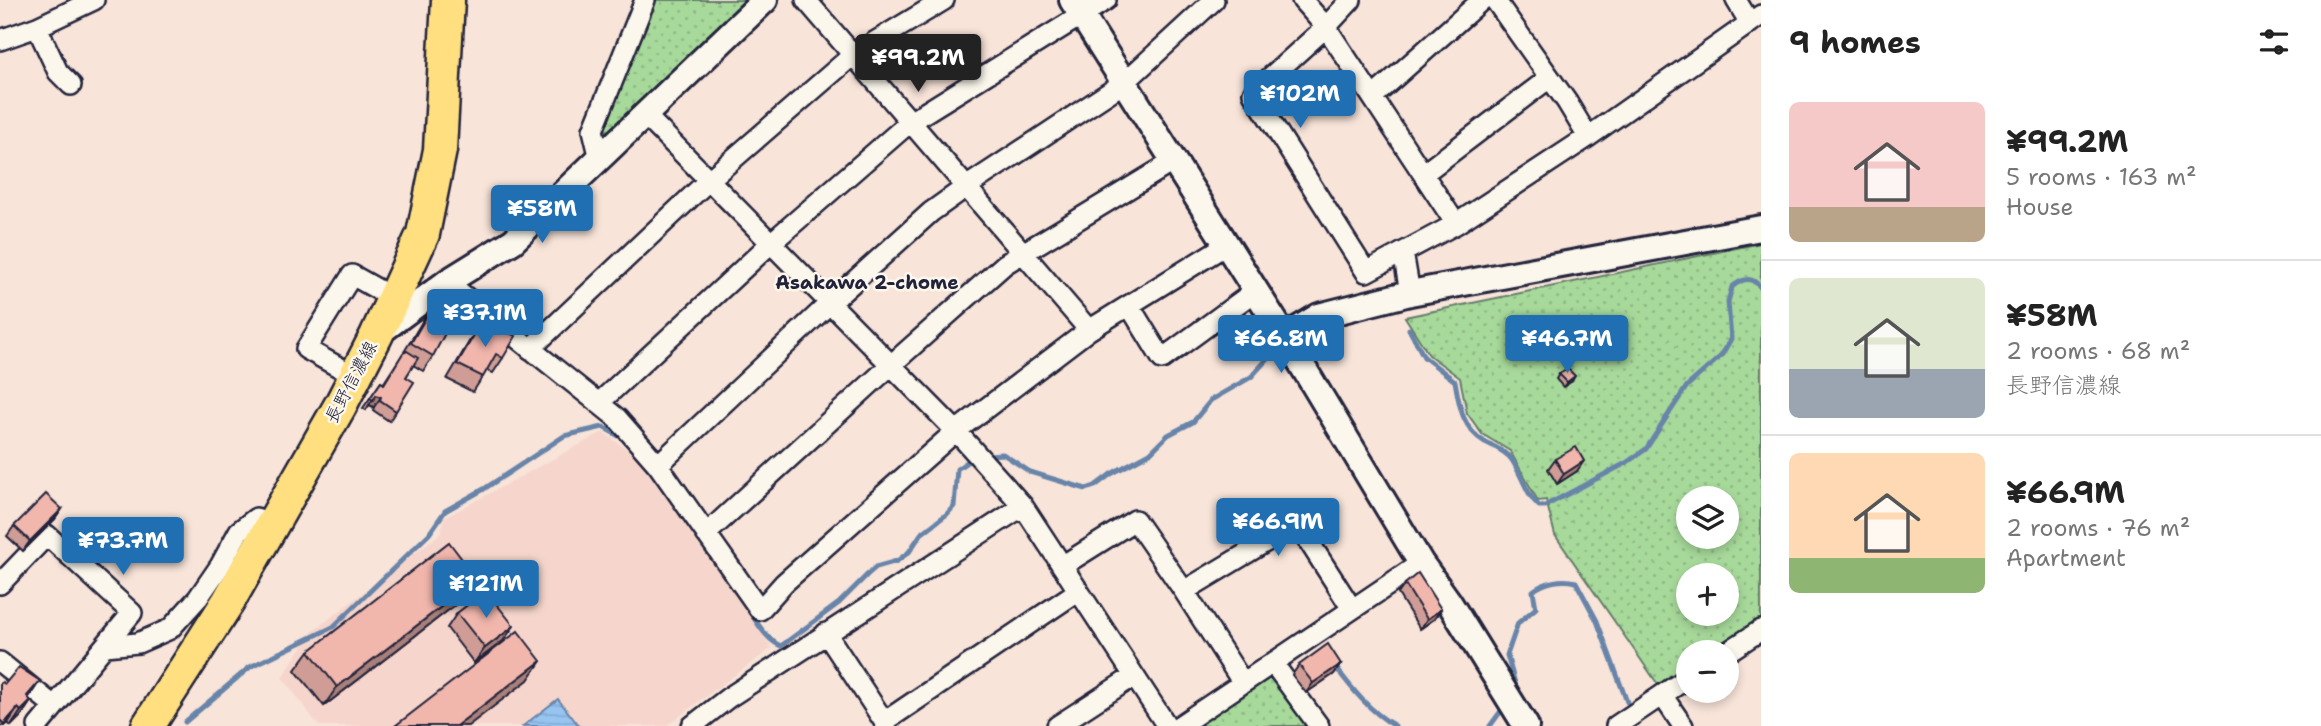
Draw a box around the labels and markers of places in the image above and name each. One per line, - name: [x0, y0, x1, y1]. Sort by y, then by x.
- pin: ¥99.2M: [861, 34, 975, 94]
- pin: ¥102M: [1251, 71, 1349, 130]
- pin: ¥58M: [501, 186, 583, 245]
- pin: ¥37.1M: [428, 290, 542, 349]
- pin: ¥66.8M: [1224, 316, 1338, 375]
- pin: ¥46.7M: [1510, 316, 1624, 375]
- pin: ¥66.9M: [1221, 498, 1335, 558]
- pin: ¥73.7M: [66, 518, 180, 577]
- pin: ¥121M: [437, 560, 535, 620]

